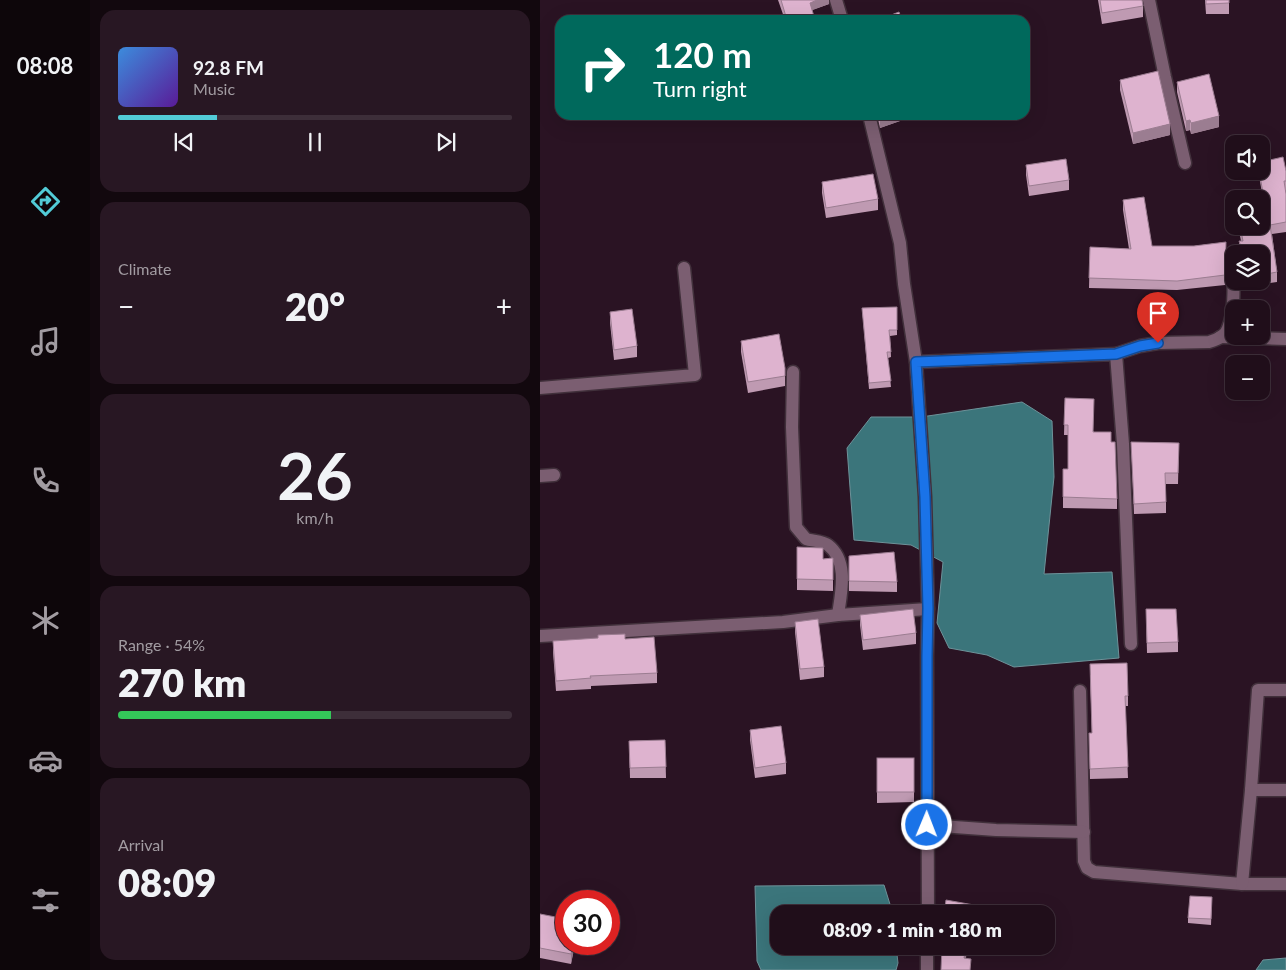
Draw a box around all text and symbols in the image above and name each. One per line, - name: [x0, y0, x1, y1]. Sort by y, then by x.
- text: 120 m: [653, 33, 752, 75]
- icon: right: [570, 35, 635, 100]
- text: 08:08: [17, 52, 73, 79]
- text: 92.8 FM: [193, 56, 264, 79]
- text: Turn right: [653, 75, 747, 102]
- text: Music: [193, 79, 235, 98]
- icon: previous: [170, 128, 198, 156]
- icon: pause: [301, 128, 329, 156]
- icon: next: [432, 128, 460, 156]
- map controls: [1225, 135, 1270, 400]
- button: sound: [1225, 135, 1270, 180]
- icon: directions: [28, 184, 63, 219]
- button: search: [1225, 190, 1270, 235]
- button: layers: [1225, 245, 1270, 290]
- text: Climate: [118, 259, 171, 278]
- text: 20°: [285, 283, 345, 329]
- text: −: [118, 289, 134, 323]
- text: +: [496, 289, 512, 323]
- pin: [1137, 292, 1179, 343]
- icon: arrive: [1144, 299, 1172, 327]
- button: +: [1225, 300, 1270, 345]
- icon: music: [28, 324, 63, 359]
- button: −: [1225, 355, 1270, 400]
- text: 26: [277, 436, 353, 514]
- icon: phone: [28, 463, 63, 498]
- text: km/h: [296, 508, 334, 527]
- icon: climate: [28, 603, 63, 638]
- text: Range · 54%: [118, 635, 205, 654]
- text: 270 km: [118, 659, 246, 705]
- icon: car: [28, 743, 63, 778]
- position arrow: [900, 798, 952, 850]
- text: Arrival: [118, 835, 164, 854]
- text: 08:09: [118, 859, 216, 905]
- icon: filters: [28, 883, 63, 918]
- speed limit sign: 30: [555, 890, 620, 955]
- text: 08:09 · 1 min · 180 m: [823, 918, 1002, 941]

